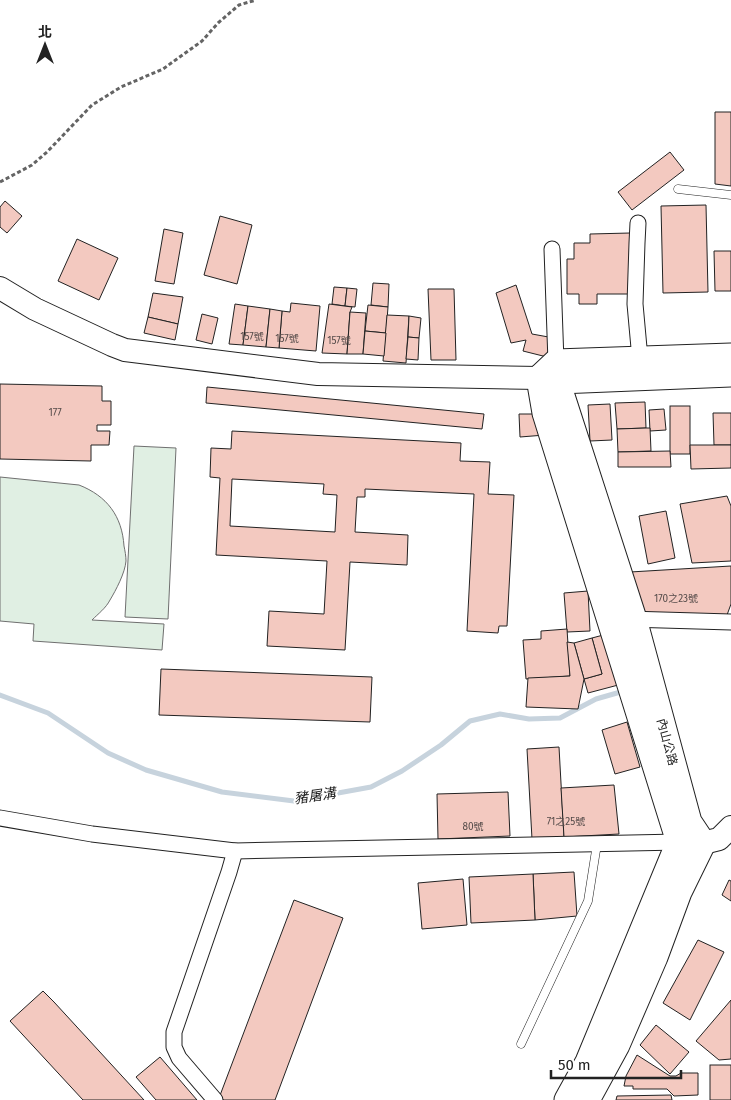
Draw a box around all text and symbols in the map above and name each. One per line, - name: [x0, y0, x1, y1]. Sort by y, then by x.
- north arrow: [20, 20, 70, 70]
- text: 北: [38, 24, 52, 41]
- house number: 157號: [240, 331, 264, 343]
- house number: 157號: [275, 333, 299, 345]
- house number: 157號: [327, 335, 351, 347]
- house number: 177: [48, 407, 62, 419]
- house number: 170之23號: [654, 593, 698, 605]
- street label: 內山公路: [654, 717, 680, 767]
- water label: 豬屠溝: [293, 784, 339, 807]
- house number: 71之25號: [547, 816, 585, 828]
- house number: 80號: [462, 821, 484, 833]
- scale bar: [551, 1048, 681, 1080]
- text: 50 m: [558, 1056, 591, 1074]

